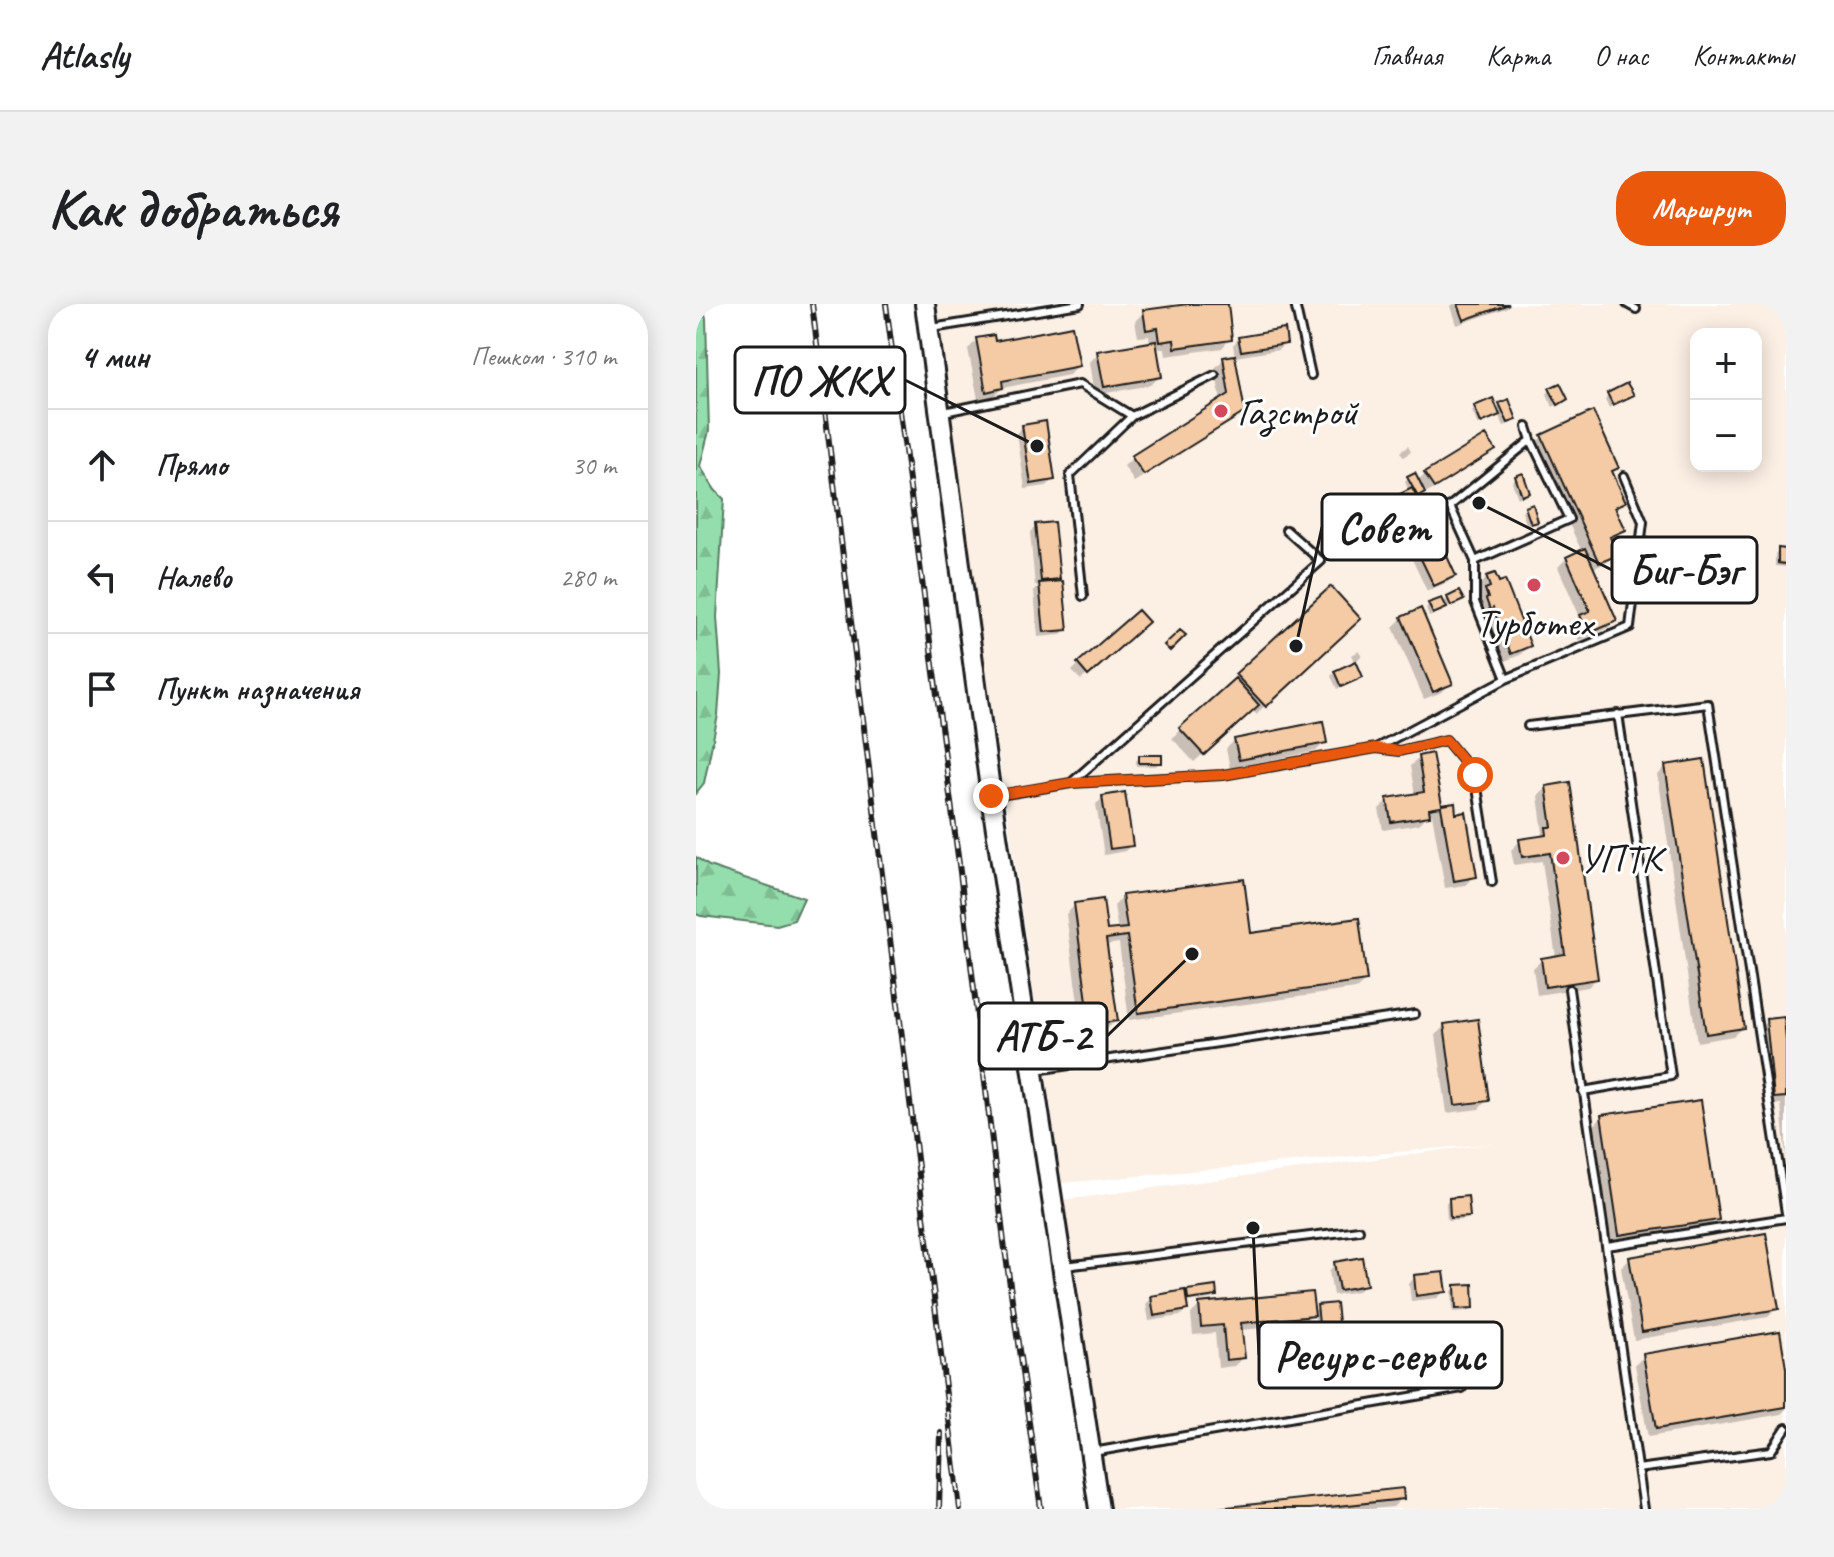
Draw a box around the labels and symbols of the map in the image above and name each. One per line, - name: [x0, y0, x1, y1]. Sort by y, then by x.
- callout: ПО ЖКХ: [735, 347, 905, 413]
- text: ПО ЖКХ: [751, 355, 896, 408]
- place label: Газстрой: [1237, 387, 1360, 437]
- marker: Газстрой: [1212, 402, 1230, 420]
- callout: Совет: [1322, 494, 1447, 560]
- text: Совет: [1338, 502, 1433, 555]
- callout: Биг-Бэг: [1612, 537, 1757, 603]
- text: Биг-Бэг: [1629, 544, 1747, 597]
- marker: Турботех: [1525, 576, 1543, 594]
- place label: Турботех: [1475, 598, 1596, 648]
- route start: [1457, 757, 1493, 793]
- route end: [973, 778, 1009, 814]
- place label: УПТК: [1579, 834, 1668, 884]
- marker: УПТК: [1554, 849, 1572, 867]
- callout: АТБ-2: [979, 1003, 1107, 1069]
- text: АТБ-2: [995, 1010, 1095, 1063]
- callout: Ресурс-сервис: [1259, 1322, 1502, 1388]
- text: Ресурс-сервис: [1275, 1330, 1488, 1383]

